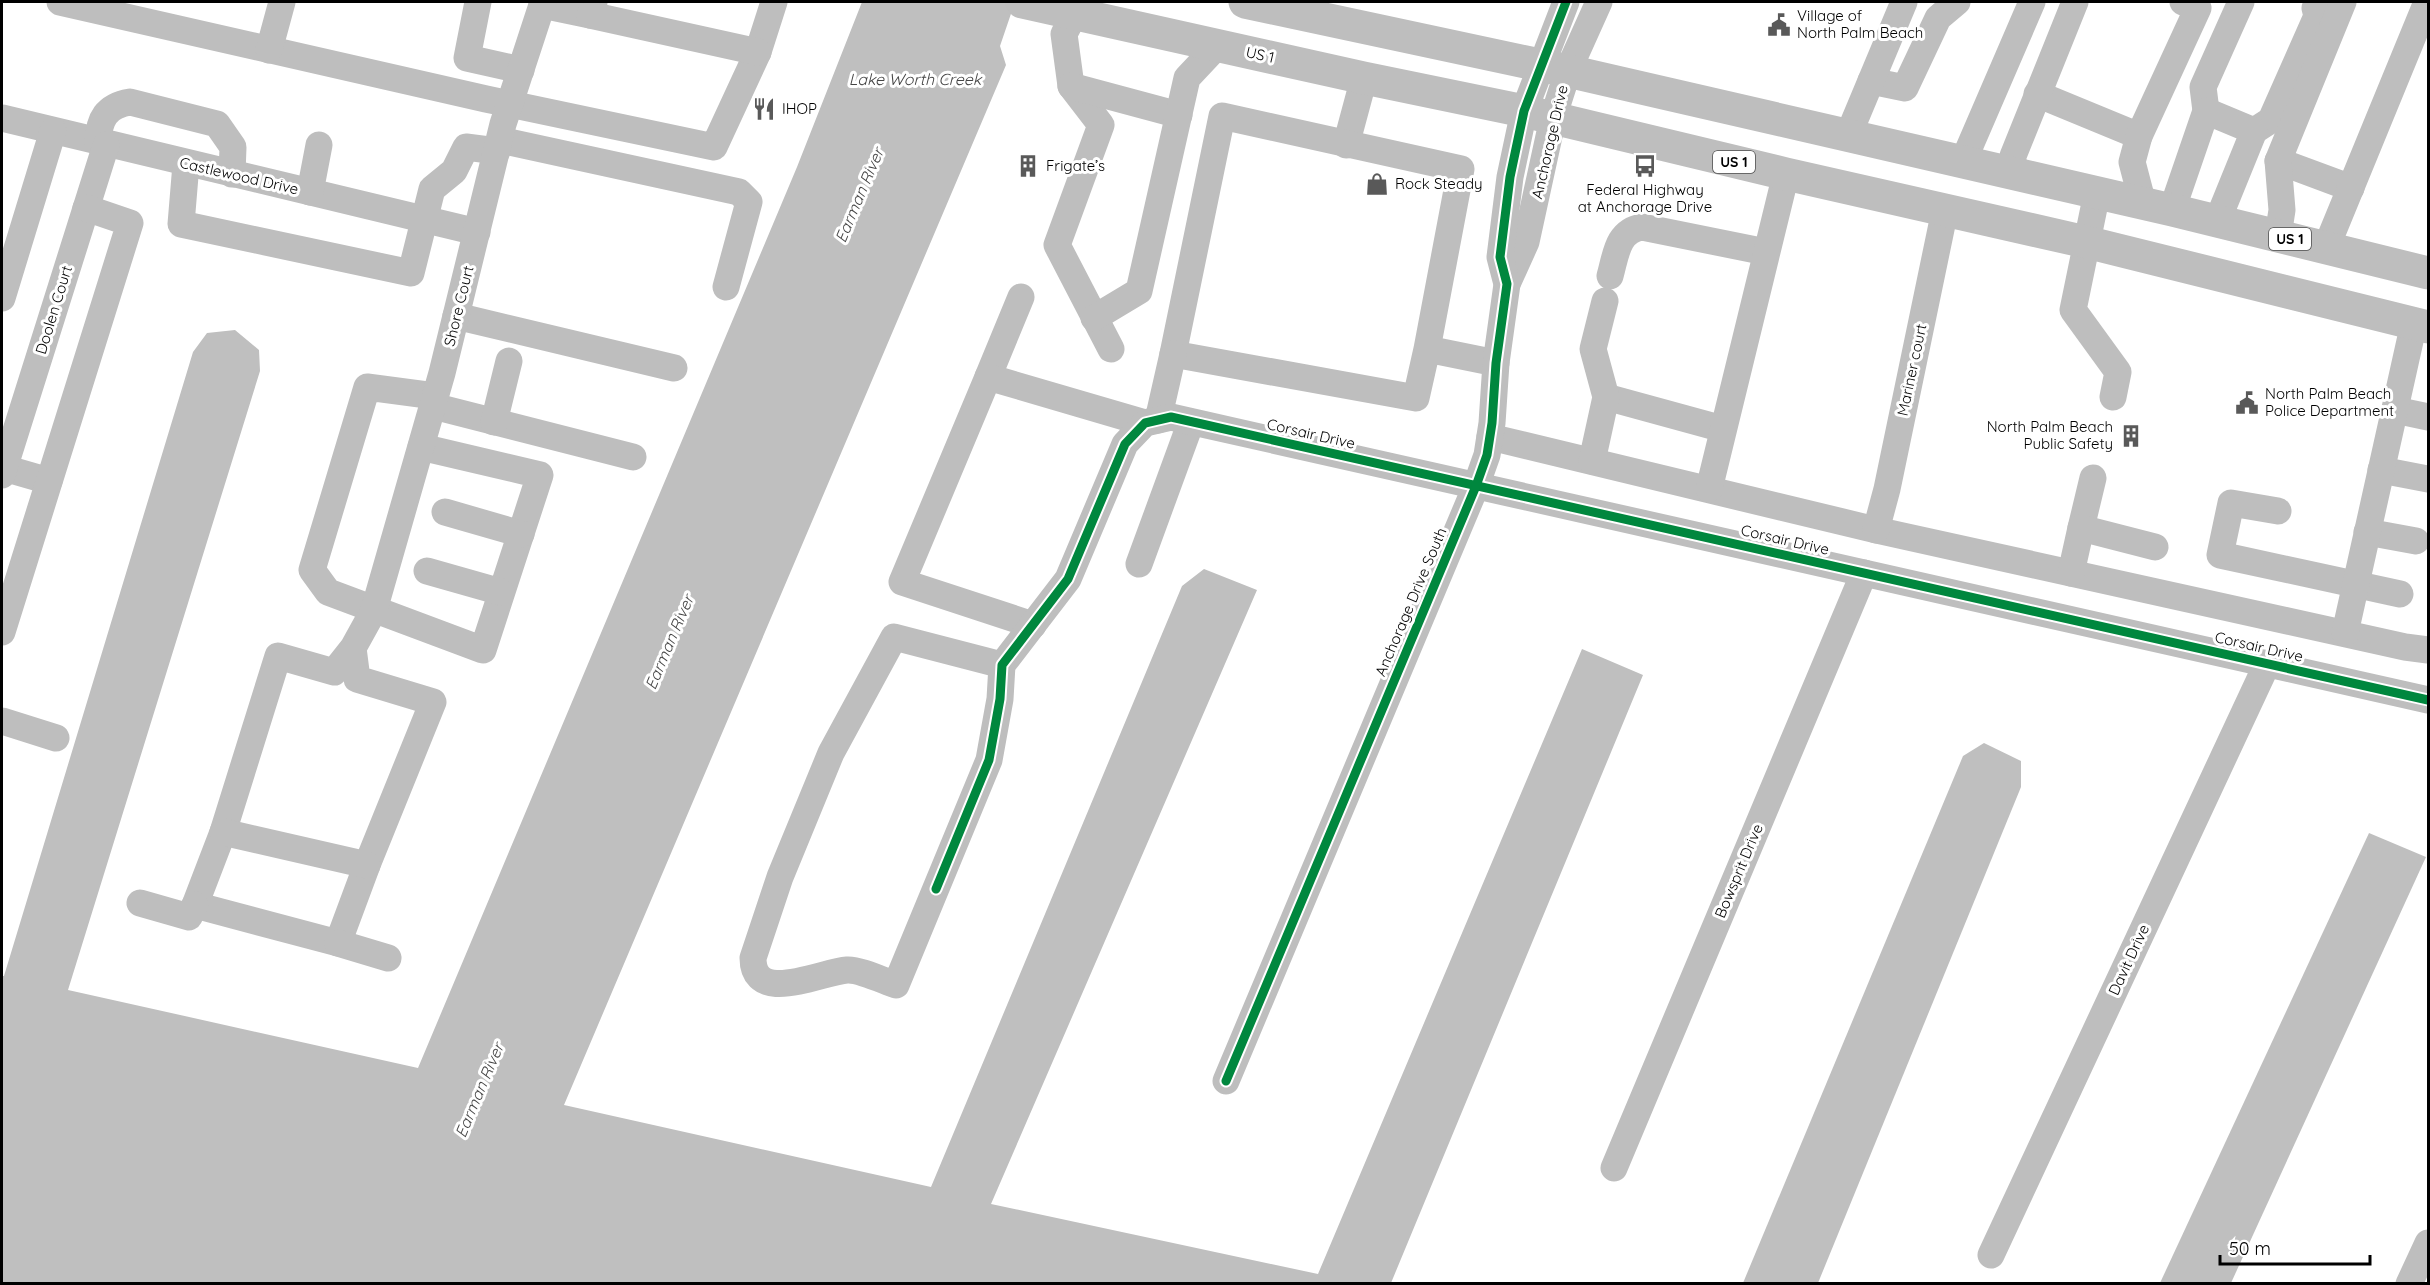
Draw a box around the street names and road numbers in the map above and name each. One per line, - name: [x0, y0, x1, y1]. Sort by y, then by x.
- street label: US 1: [1244, 42, 1276, 67]
- street label: Anchorage Drive: [1527, 83, 1572, 201]
- road number: US 1: [1713, 151, 1755, 173]
- street label: Castlewood Drive: [178, 153, 300, 198]
- road number: US 1: [2269, 228, 2311, 250]
- street label: Doolen Court: [31, 263, 76, 357]
- street label: Shore Court: [439, 264, 478, 348]
- street label: Mariner court: [1892, 322, 1931, 418]
- street label: Corsair Drive: [1265, 414, 1357, 453]
- street label: Corsair Drive: [1739, 520, 1831, 559]
- street label: Anchorage Drive South: [1371, 525, 1451, 679]
- street label: Corsair Drive: [2213, 627, 2305, 666]
- street label: Bowsprit Drive: [1710, 821, 1767, 921]
- street label: Davit Drive: [2104, 921, 2153, 998]

